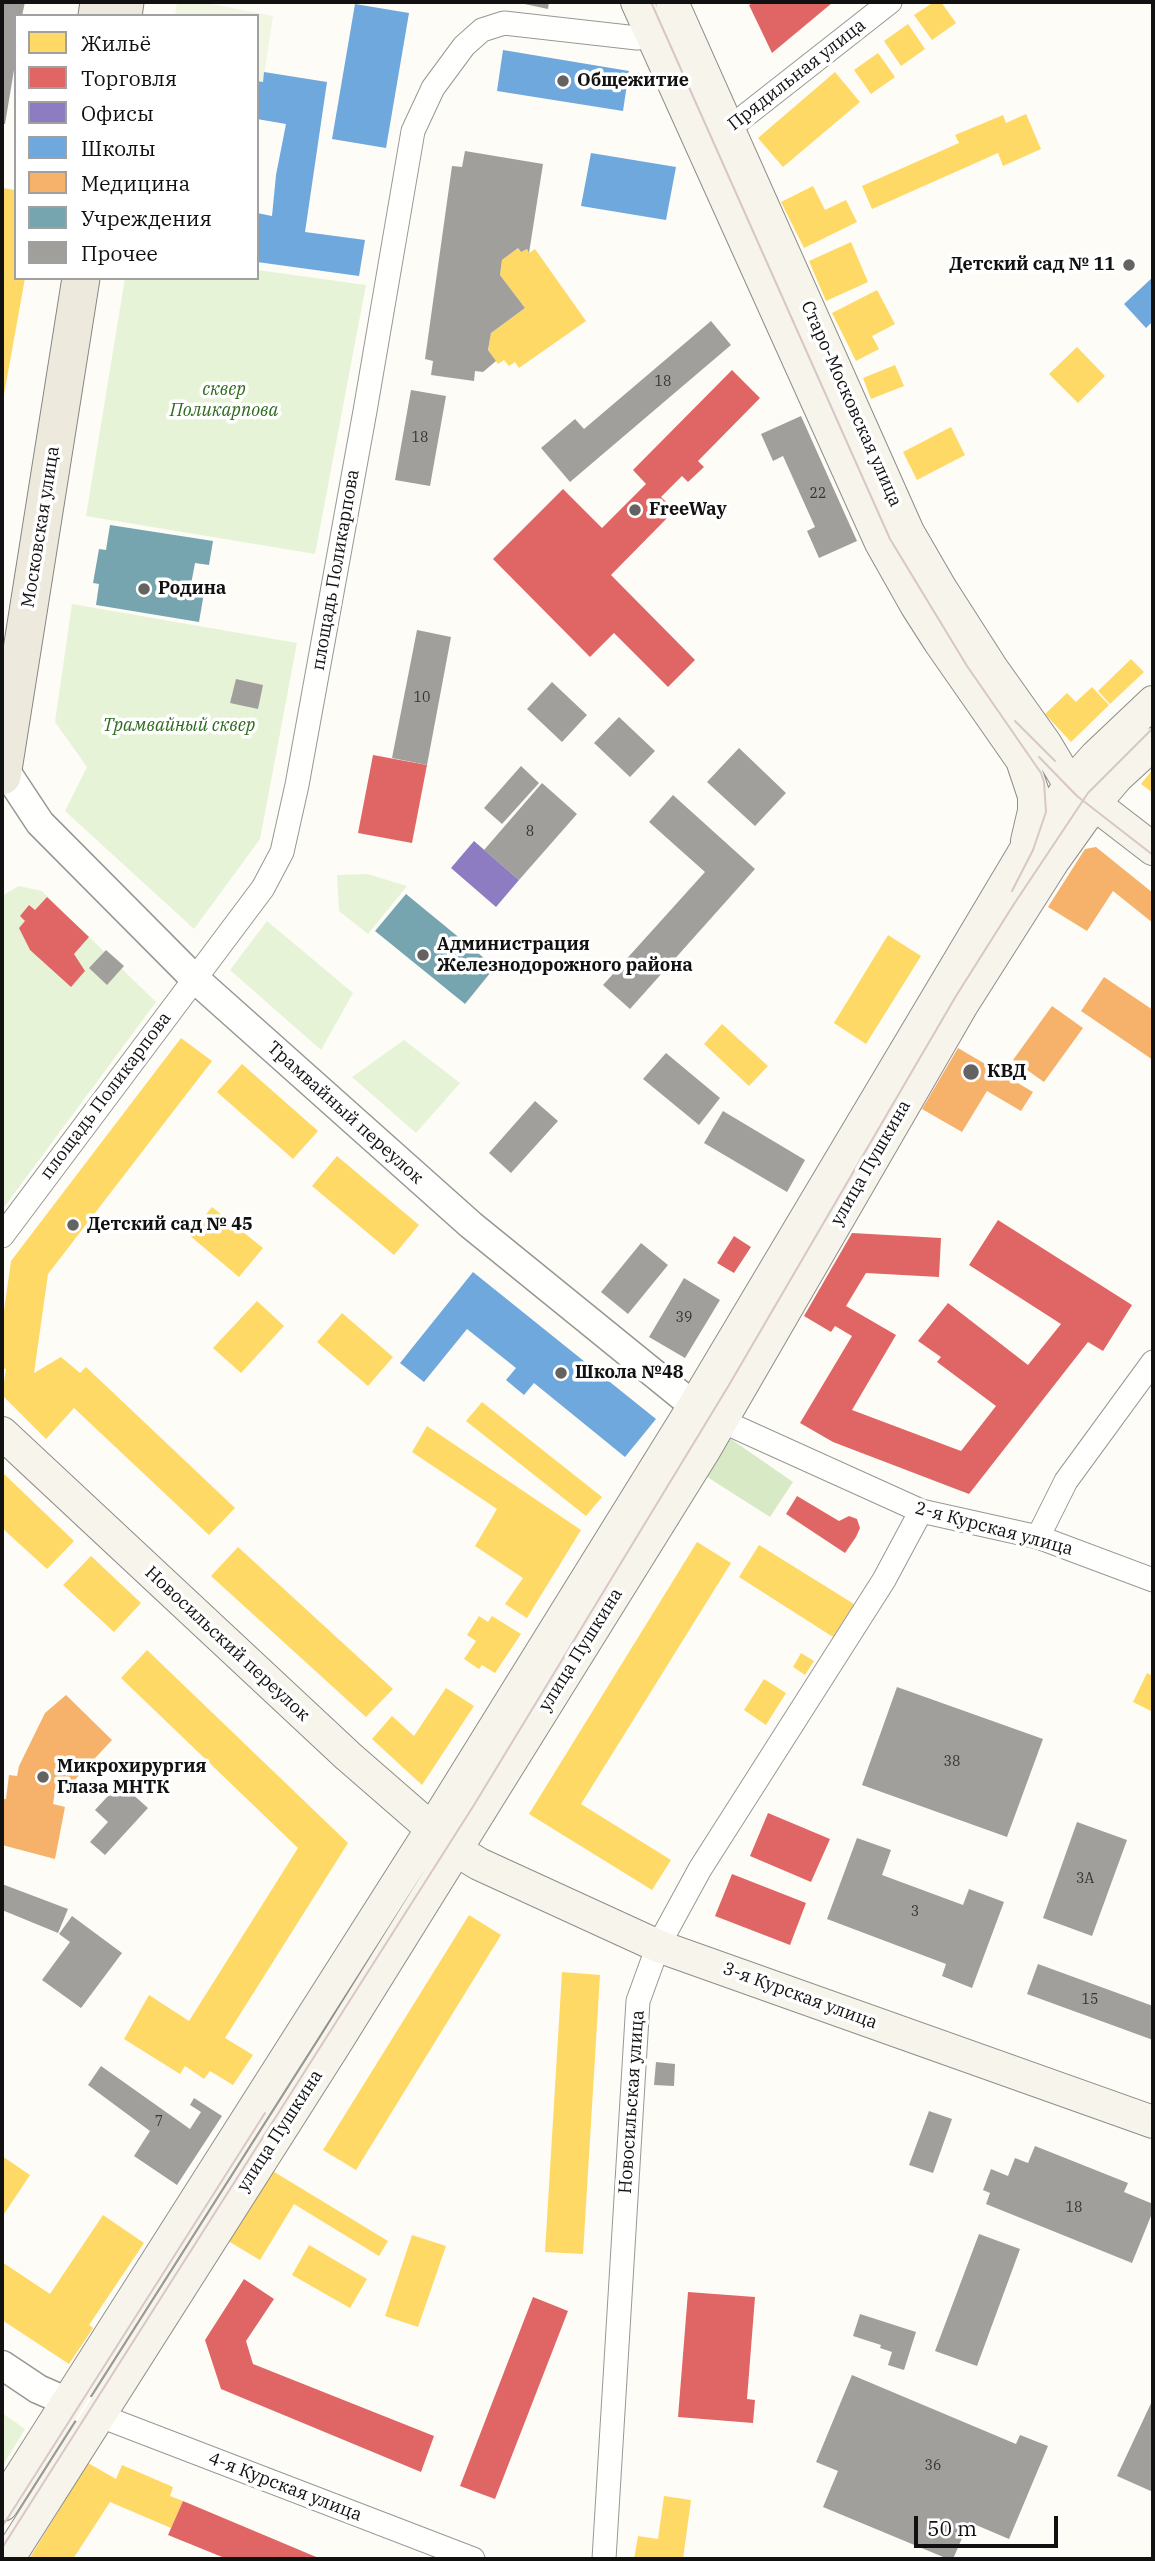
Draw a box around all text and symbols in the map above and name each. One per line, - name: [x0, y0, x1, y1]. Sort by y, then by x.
- legend: [14, 14, 259, 280]
- street label: Прядильная улица: [724, 15, 870, 135]
- text: Жильё: [81, 29, 151, 57]
- text: Торговля: [81, 64, 177, 92]
- place label: Общежитие: [577, 70, 689, 92]
- marker: Общежитие: [555, 73, 571, 89]
- text: Офисы: [81, 99, 154, 127]
- text: Школы: [81, 134, 156, 162]
- text: Медицина: [81, 169, 190, 197]
- text: Учреждения: [81, 204, 212, 232]
- text: Прочее: [81, 239, 158, 267]
- place label: Детский сад № 11: [949, 254, 1115, 276]
- marker: Детский сад № 11: [1121, 257, 1137, 273]
- street label: Старо-Московская улица: [796, 298, 906, 510]
- house number: 18: [655, 374, 671, 390]
- park label: сквер Поликарпова: [170, 379, 278, 422]
- house number: 18: [412, 430, 428, 446]
- street label: Московская улица: [18, 445, 64, 609]
- street label: площадь Поликарпова: [308, 468, 364, 672]
- house number: 22: [810, 486, 826, 502]
- place label: FreeWay: [649, 499, 727, 521]
- marker: FreeWay: [627, 502, 643, 518]
- place label: Родина: [158, 578, 226, 600]
- marker: Родина: [136, 581, 152, 597]
- house number: 10: [414, 690, 430, 706]
- park label: Трамвайный сквер: [103, 715, 255, 737]
- house number: 8: [526, 824, 534, 840]
- place label: Администрация Железнодорожного района: [437, 934, 693, 976]
- marker: Администрация Железнодорожного района: [415, 947, 431, 963]
- street label: площадь Поликарпова: [36, 1008, 176, 1184]
- street label: Трамвайный переулок: [262, 1037, 428, 1189]
- place label: КВД: [987, 1061, 1026, 1083]
- marker: КВД: [961, 1062, 981, 1082]
- street label: улица Пушкина: [826, 1097, 916, 1229]
- place label: Детский сад № 45: [87, 1214, 253, 1236]
- marker: Детский сад № 45: [65, 1217, 81, 1233]
- house number: 39: [676, 1310, 692, 1326]
- place label: Школа №48: [575, 1362, 684, 1384]
- marker: Школа №48: [553, 1365, 569, 1381]
- street label: 2-я Курская улица: [913, 1498, 1075, 1560]
- street label: Новосильский переулок: [140, 1562, 314, 1726]
- street label: улица Пушкина: [534, 1584, 628, 1716]
- house number: 38: [944, 1754, 960, 1770]
- place label: Микрохирургия Глаза МНТК: [57, 1756, 207, 1798]
- marker: Микрохирургия Глаза МНТК: [35, 1769, 51, 1785]
- house number: 3А: [1076, 1871, 1094, 1887]
- house number: 3: [911, 1904, 919, 1920]
- street label: 3-я Курская улица: [720, 1958, 880, 2034]
- house number: 15: [1082, 1992, 1098, 2008]
- street label: Новосильская улица: [615, 2009, 649, 2195]
- street label: улица Пушкина: [233, 2066, 327, 2196]
- house number: 7: [155, 2114, 163, 2130]
- house number: 18: [1066, 2200, 1082, 2216]
- street label: 4-я Курская улица: [205, 2448, 365, 2526]
- house number: 36: [925, 2458, 941, 2474]
- scale bar: [917, 2502, 1060, 2546]
- text: 50 m: [927, 2514, 977, 2542]

